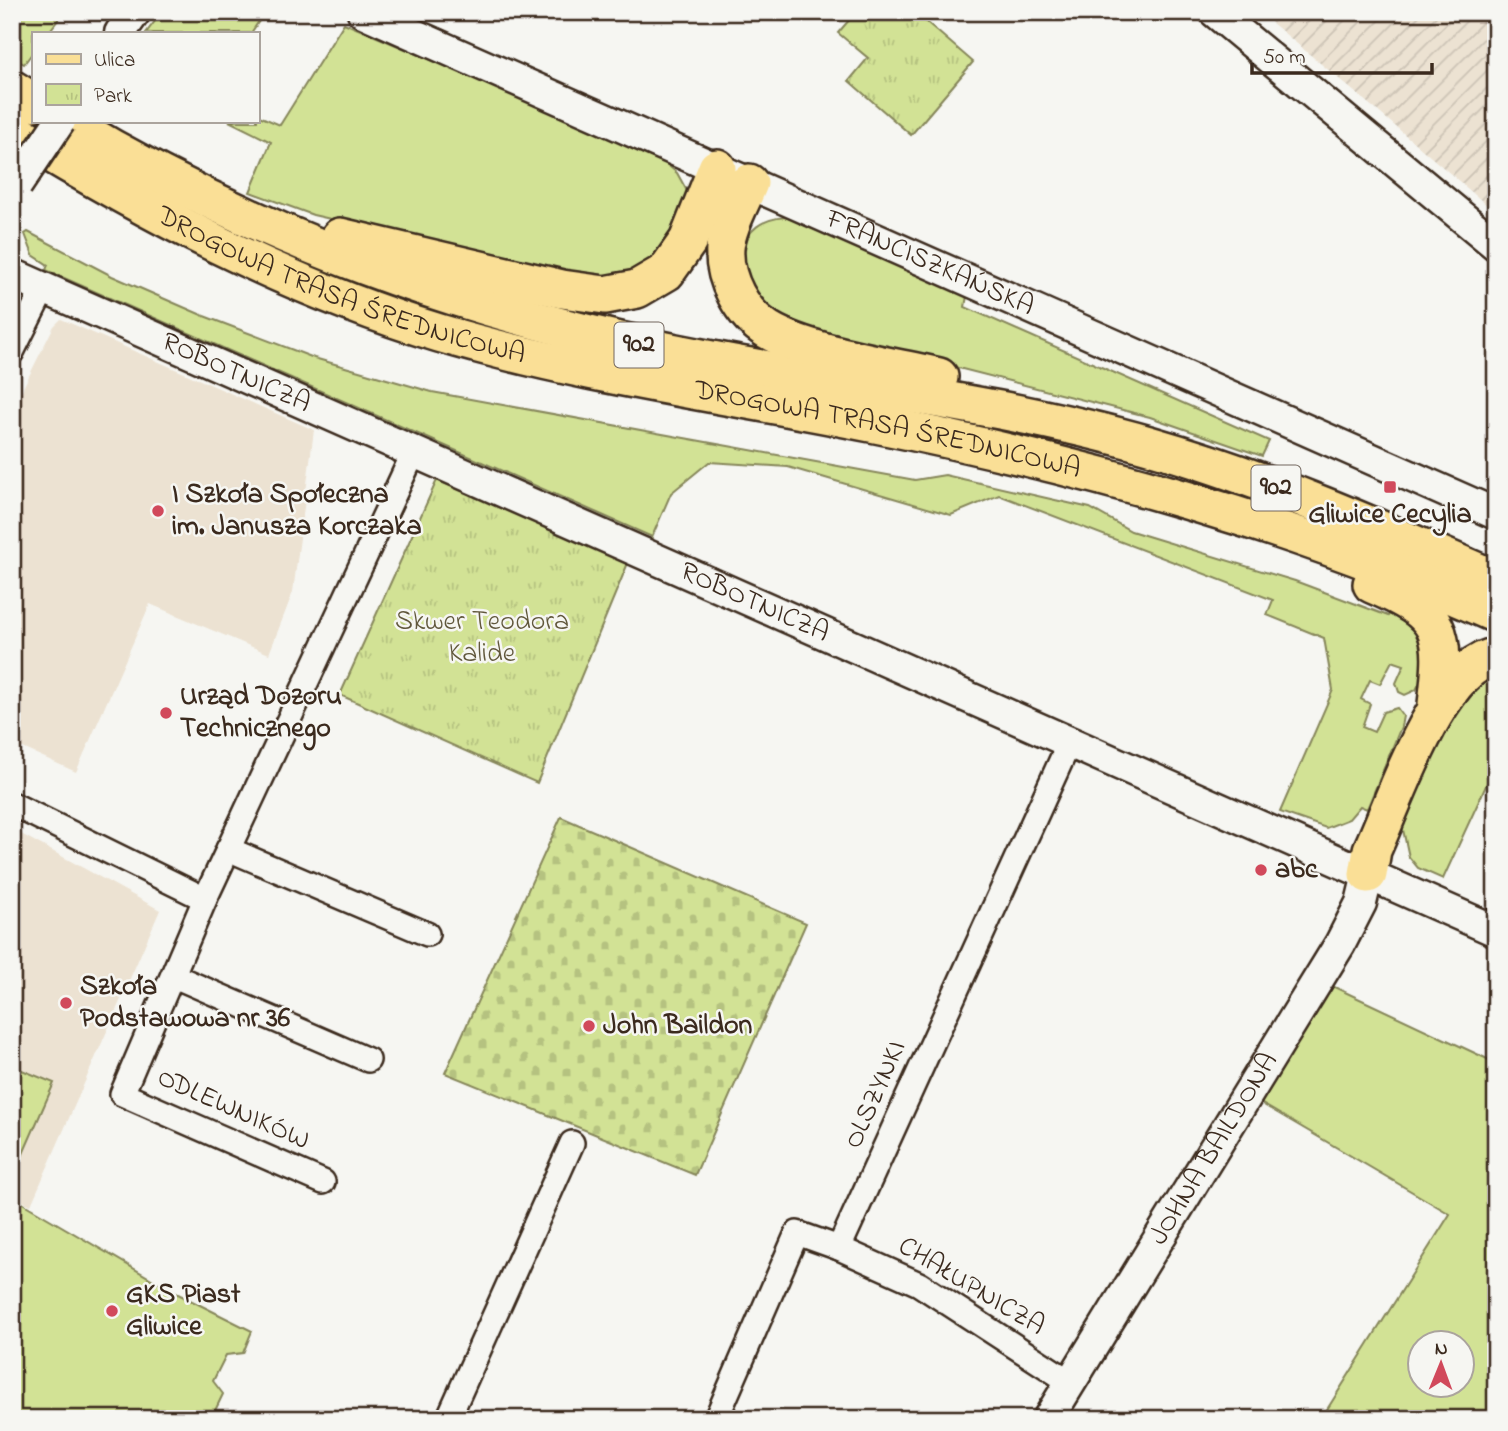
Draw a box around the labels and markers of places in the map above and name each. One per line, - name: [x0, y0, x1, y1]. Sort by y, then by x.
- place label: I Szkoła Społeczna im. Janusza Korczaka: [172, 475, 422, 548]
- marker: Gliwice Cecylia: [1382, 479, 1398, 495]
- place label: Gliwice Cecylia: [1308, 495, 1472, 536]
- marker: I Szkoła Społeczna im. Janusza Korczaka: [150, 503, 166, 519]
- place label: Urząd Dozoru Technicznego: [180, 677, 342, 751]
- marker: Urząd Dozoru Technicznego: [158, 705, 174, 721]
- place label: abc: [1275, 850, 1318, 891]
- marker: abc: [1253, 862, 1269, 878]
- place label: Szkoła Podstawowa nr 36: [80, 967, 291, 1040]
- marker: Szkoła Podstawowa nr 36: [58, 995, 74, 1011]
- place label: John Baildon: [603, 1006, 752, 1047]
- marker: John Baildon: [581, 1018, 597, 1034]
- place label: GKS Piast Gliwice: [126, 1275, 241, 1348]
- marker: GKS Piast Gliwice: [104, 1303, 120, 1319]

